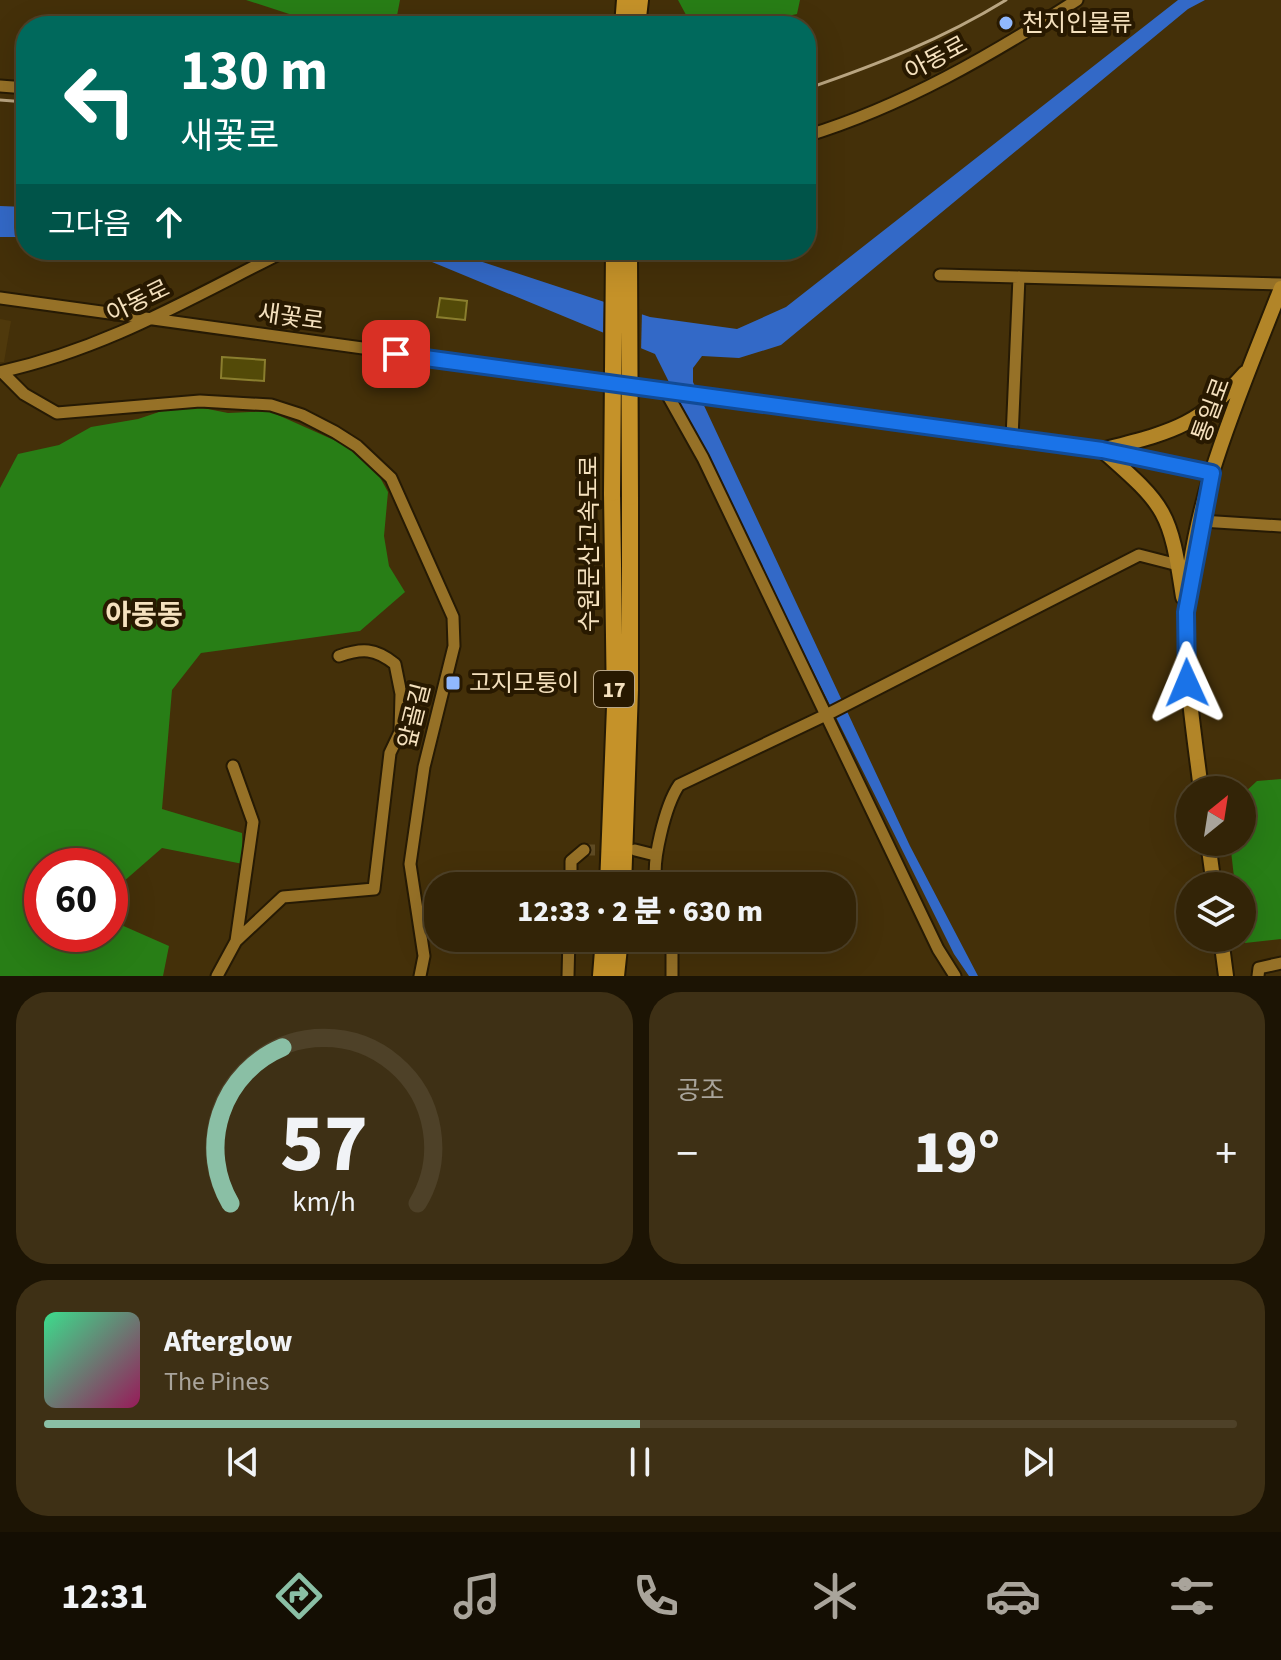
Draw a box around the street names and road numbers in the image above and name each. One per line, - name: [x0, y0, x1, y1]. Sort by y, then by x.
- street label: 아동로: [899, 27, 974, 89]
- street label: 아동로: [101, 271, 176, 332]
- street label: 새꽃로: [256, 296, 326, 339]
- street label: 통일로: [1184, 373, 1239, 447]
- street label: 수원문산고속도로: [572, 456, 607, 632]
- road number: 17: [594, 671, 634, 707]
- street label: 앞골길: [389, 680, 439, 752]

